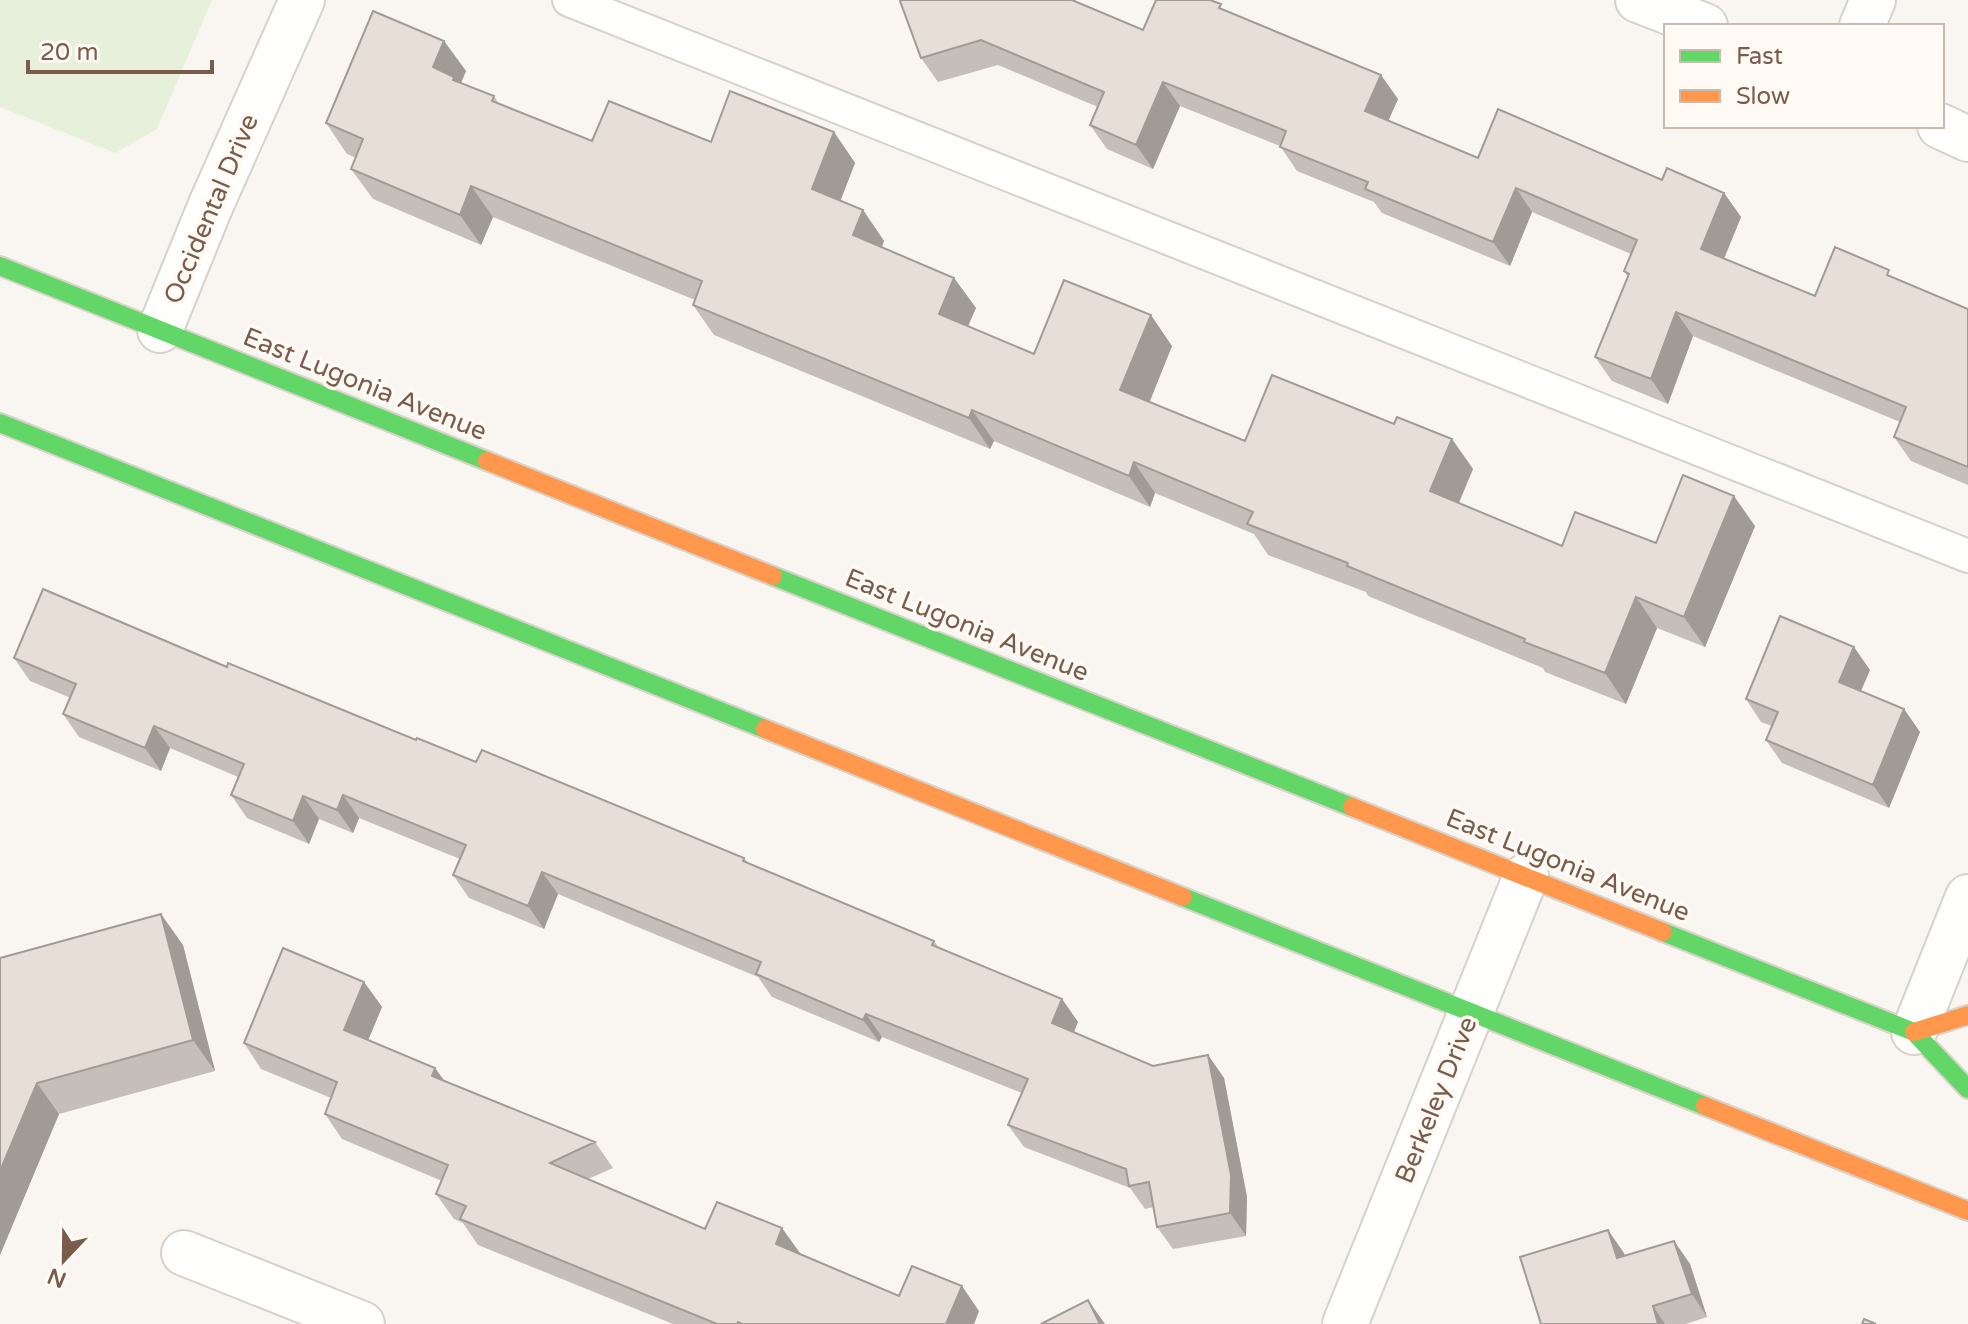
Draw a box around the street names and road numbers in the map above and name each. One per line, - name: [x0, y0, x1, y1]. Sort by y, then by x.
- street label: Occidental Drive: [157, 109, 265, 309]
- street label: East Lugonia Avenue: [239, 321, 491, 447]
- street label: East Lugonia Avenue: [841, 562, 1093, 688]
- street label: East Lugonia Avenue: [1442, 802, 1694, 928]
- street label: Berkeley Drive: [1388, 1012, 1484, 1188]

